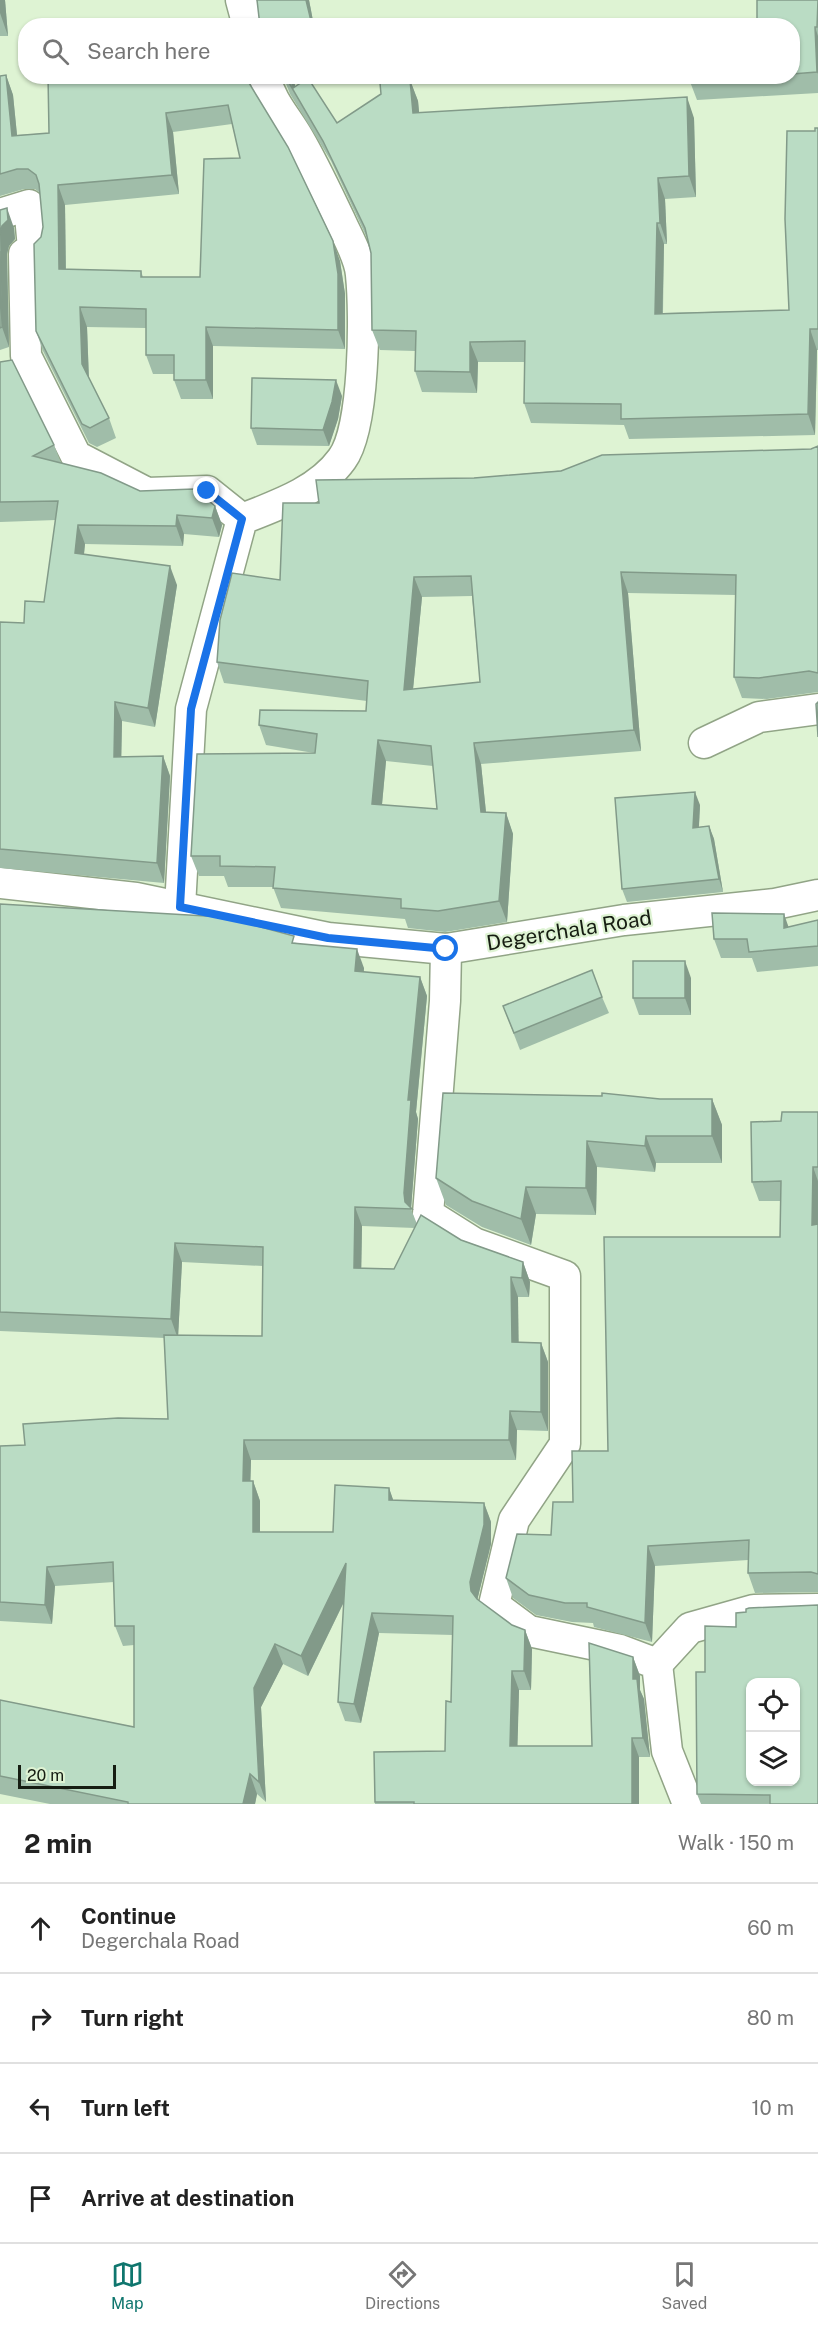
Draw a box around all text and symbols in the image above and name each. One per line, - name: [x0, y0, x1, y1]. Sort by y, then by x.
- search box: [18, 18, 800, 84]
- icon: search: [39, 35, 72, 68]
- text: Search here: [87, 38, 211, 64]
- route end: [193, 477, 219, 503]
- street label: Degerchala Road: [485, 905, 653, 955]
- route start: [432, 935, 458, 961]
- map controls: [746, 1678, 800, 1786]
- button: locate: [746, 1678, 800, 1732]
- button: layers: [746, 1732, 800, 1786]
- scale bar: [18, 1762, 116, 1790]
- text: 20 m: [27, 1766, 64, 1785]
- text: 2 min: [24, 1828, 92, 1859]
- text: Walk · 150 m: [678, 1831, 794, 1855]
- text: Continue: [81, 1903, 176, 1929]
- icon: ahead: [24, 1912, 57, 1945]
- text: 60 m: [747, 1916, 794, 1940]
- text: Degerchala Road: [81, 1929, 240, 1953]
- icon: right: [24, 2002, 57, 2035]
- text: Turn right: [81, 2005, 184, 2031]
- text: 80 m: [747, 2006, 794, 2030]
- icon: left: [24, 2092, 57, 2125]
- text: Turn left: [81, 2095, 170, 2121]
- text: 10 m: [751, 2096, 794, 2120]
- icon: arrive: [24, 2182, 57, 2215]
- text: Arrive at destination: [81, 2185, 294, 2211]
- tab: Map: [111, 2258, 144, 2313]
- tab: Directions: [365, 2258, 440, 2313]
- tab: Saved: [662, 2258, 707, 2313]

